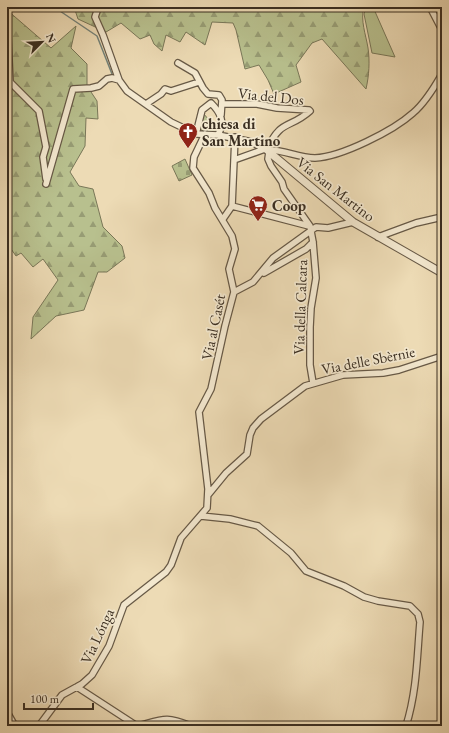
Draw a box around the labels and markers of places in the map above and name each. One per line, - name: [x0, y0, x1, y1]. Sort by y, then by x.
- place label: chiesa di San Martino: [202, 114, 281, 150]
- church icon: chiesa di San Martino: [177, 121, 199, 149]
- supermarket icon: Coop: [247, 194, 269, 222]
- place label: Coop: [272, 196, 306, 215]

